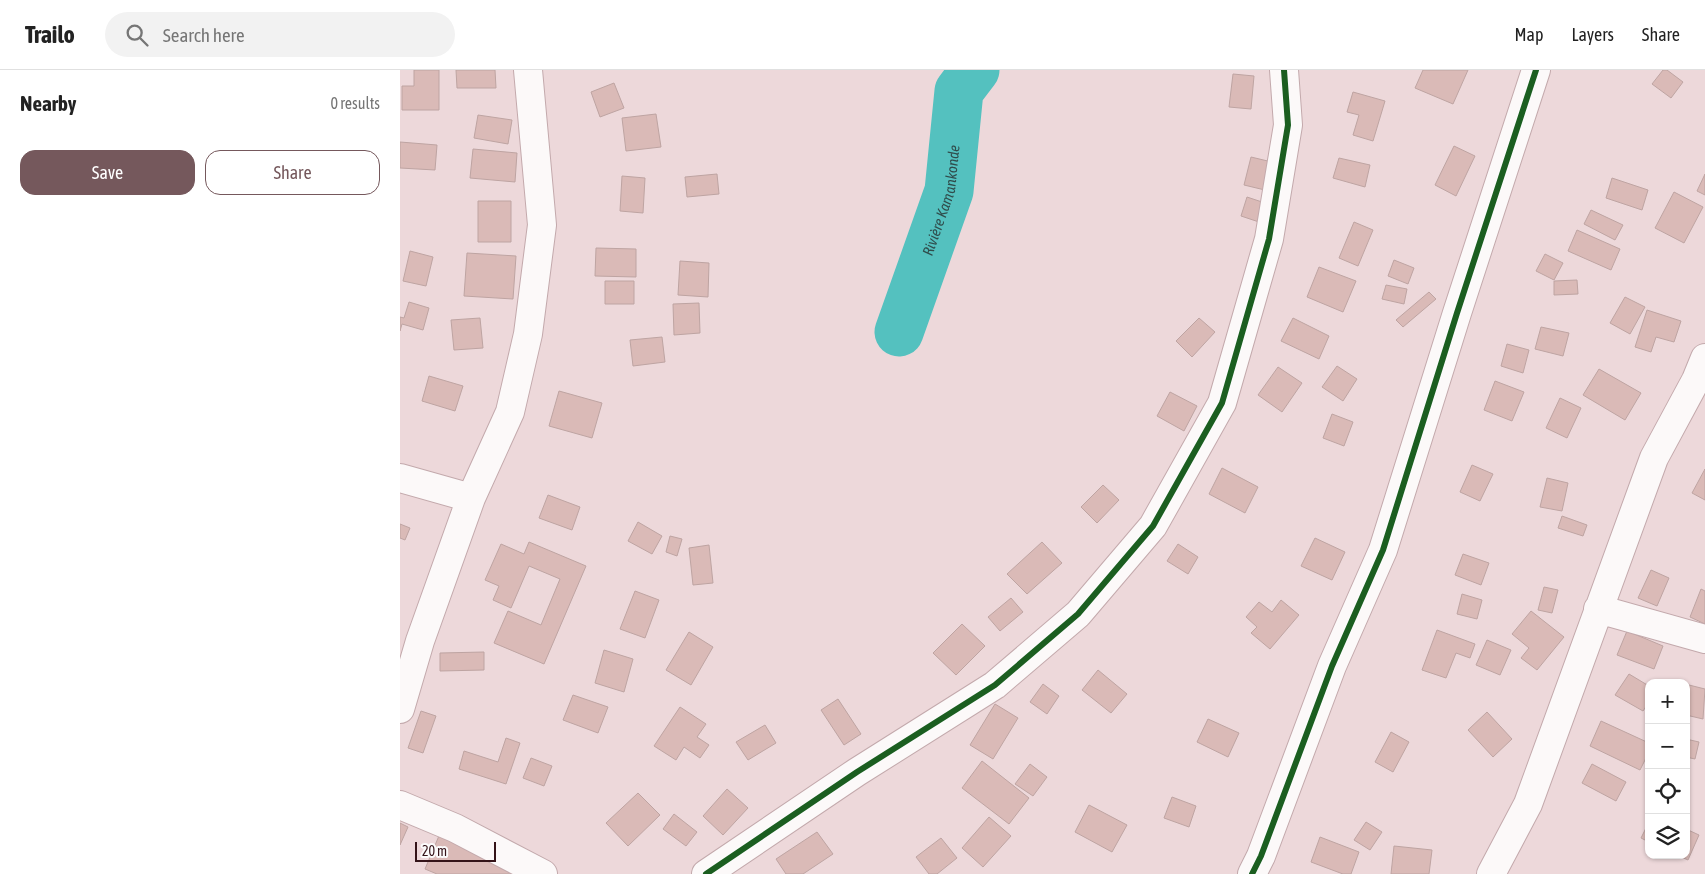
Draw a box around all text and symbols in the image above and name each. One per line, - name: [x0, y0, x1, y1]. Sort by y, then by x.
- search box: [105, 12, 455, 57]
- text: Trailo: [25, 21, 75, 48]
- icon: search: [123, 21, 151, 49]
- text: Search here: [163, 24, 245, 46]
- text: Map: [1514, 24, 1543, 45]
- text: Layers: [1571, 24, 1614, 45]
- text: Share: [1642, 24, 1680, 45]
- text: Nearby: [20, 91, 76, 115]
- text: 0 results: [330, 94, 380, 112]
- water label: Rivière Kamankonde: [918, 144, 962, 258]
- button: Save: [20, 150, 195, 195]
- button: Share: [205, 150, 380, 195]
- map controls: [1645, 679, 1690, 859]
- button: +: [1645, 679, 1690, 724]
- button: −: [1645, 724, 1690, 769]
- button: locate: [1645, 769, 1690, 814]
- button: layers: [1645, 814, 1690, 859]
- scale bar: [415, 839, 496, 862]
- text: 20 m: [422, 843, 447, 859]

